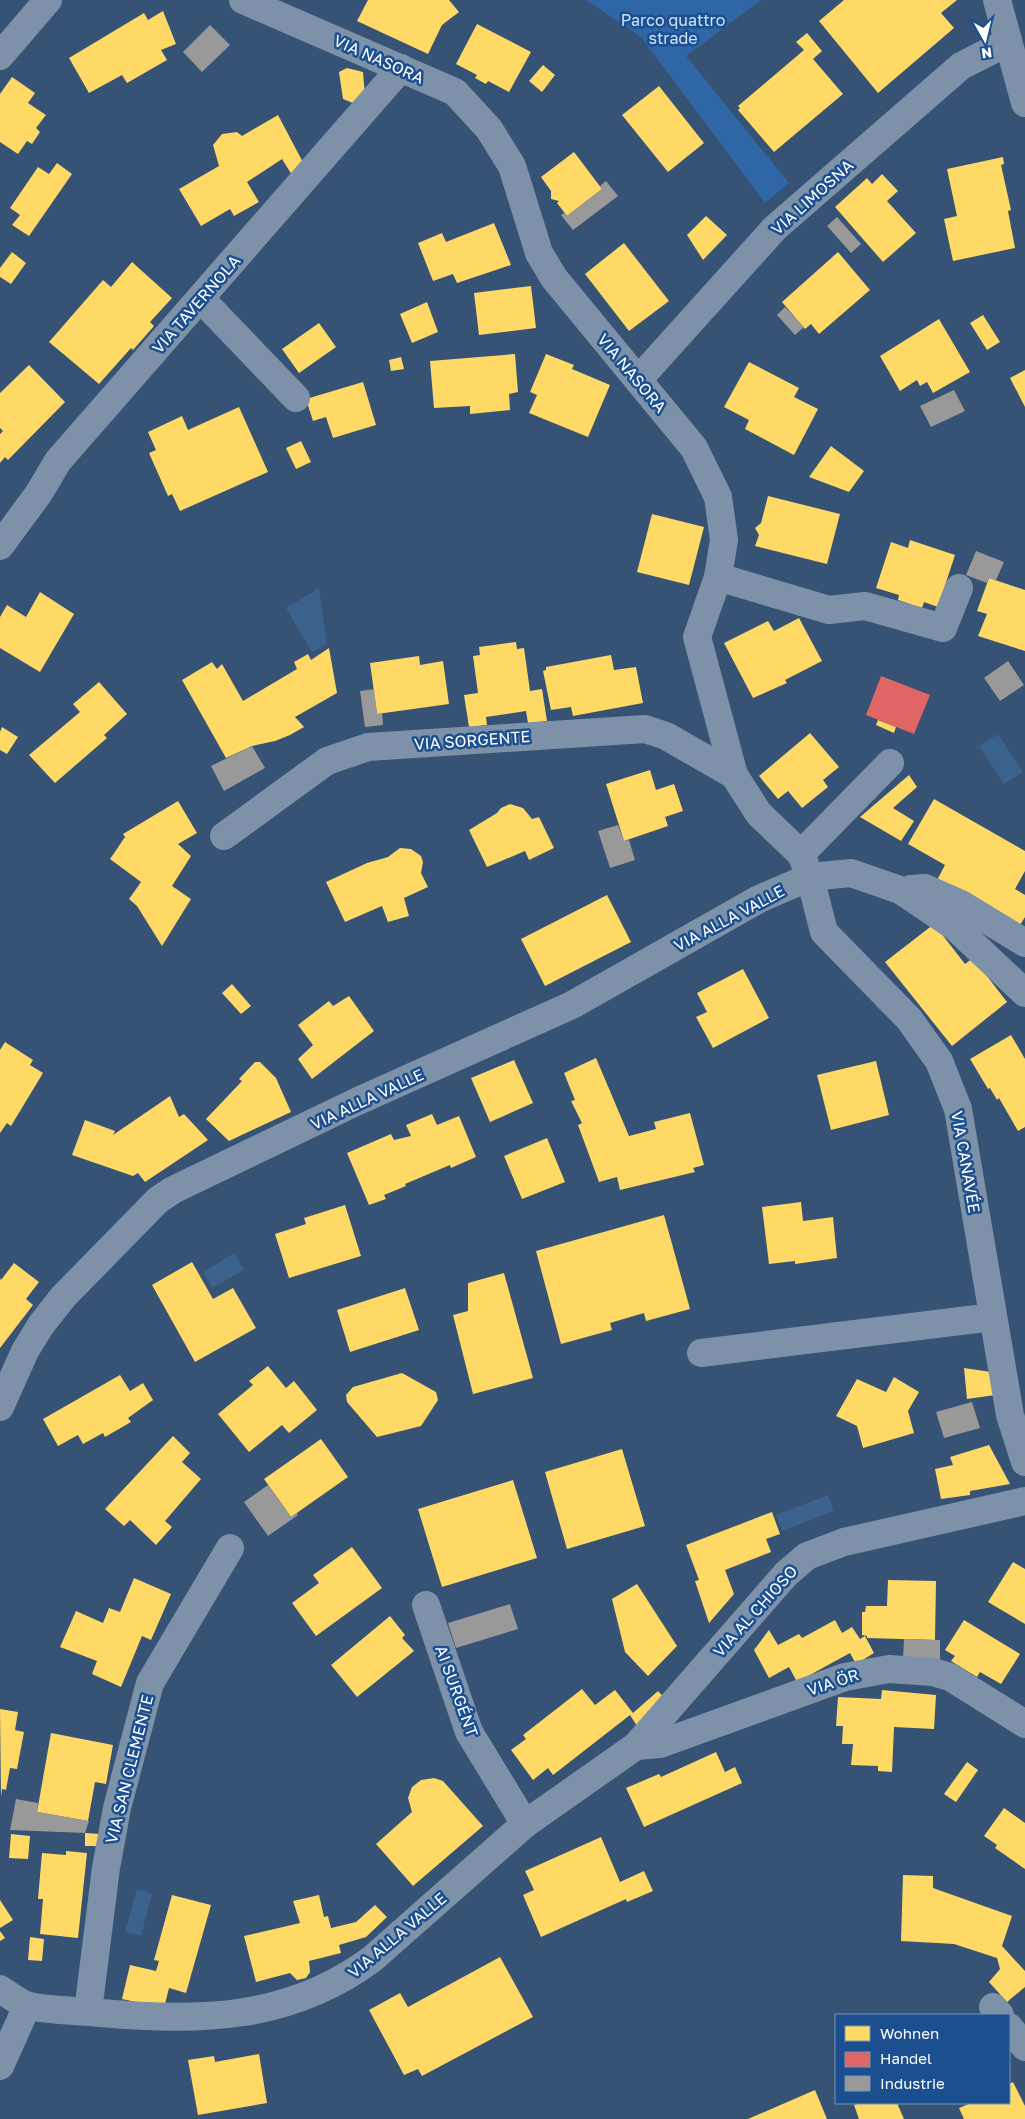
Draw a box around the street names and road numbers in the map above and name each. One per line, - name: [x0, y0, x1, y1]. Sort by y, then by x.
- street label: VIA NASORA: [331, 30, 428, 88]
- street label: VIA LIMOSNA: [767, 155, 857, 239]
- street label: VIA TAVERNOLA: [148, 250, 244, 357]
- street label: VIA NASORA: [593, 329, 671, 417]
- street label: VIA SORGENTE: [413, 726, 531, 754]
- street label: VIA ALLA VALLE: [670, 880, 788, 956]
- street label: VIA ALLA VALLE: [307, 1064, 427, 1134]
- street label: VIA CANAVÉE: [947, 1109, 985, 1215]
- street label: VIA AL CHIOSO: [709, 1561, 801, 1661]
- street label: AI SURGÉNT: [431, 1643, 483, 1739]
- street label: VIA ÖR: [805, 1664, 861, 1700]
- street label: VIA SAN CLEMENTE: [101, 1693, 157, 1845]
- street label: VIA ALLA VALLE: [344, 1888, 450, 1982]

